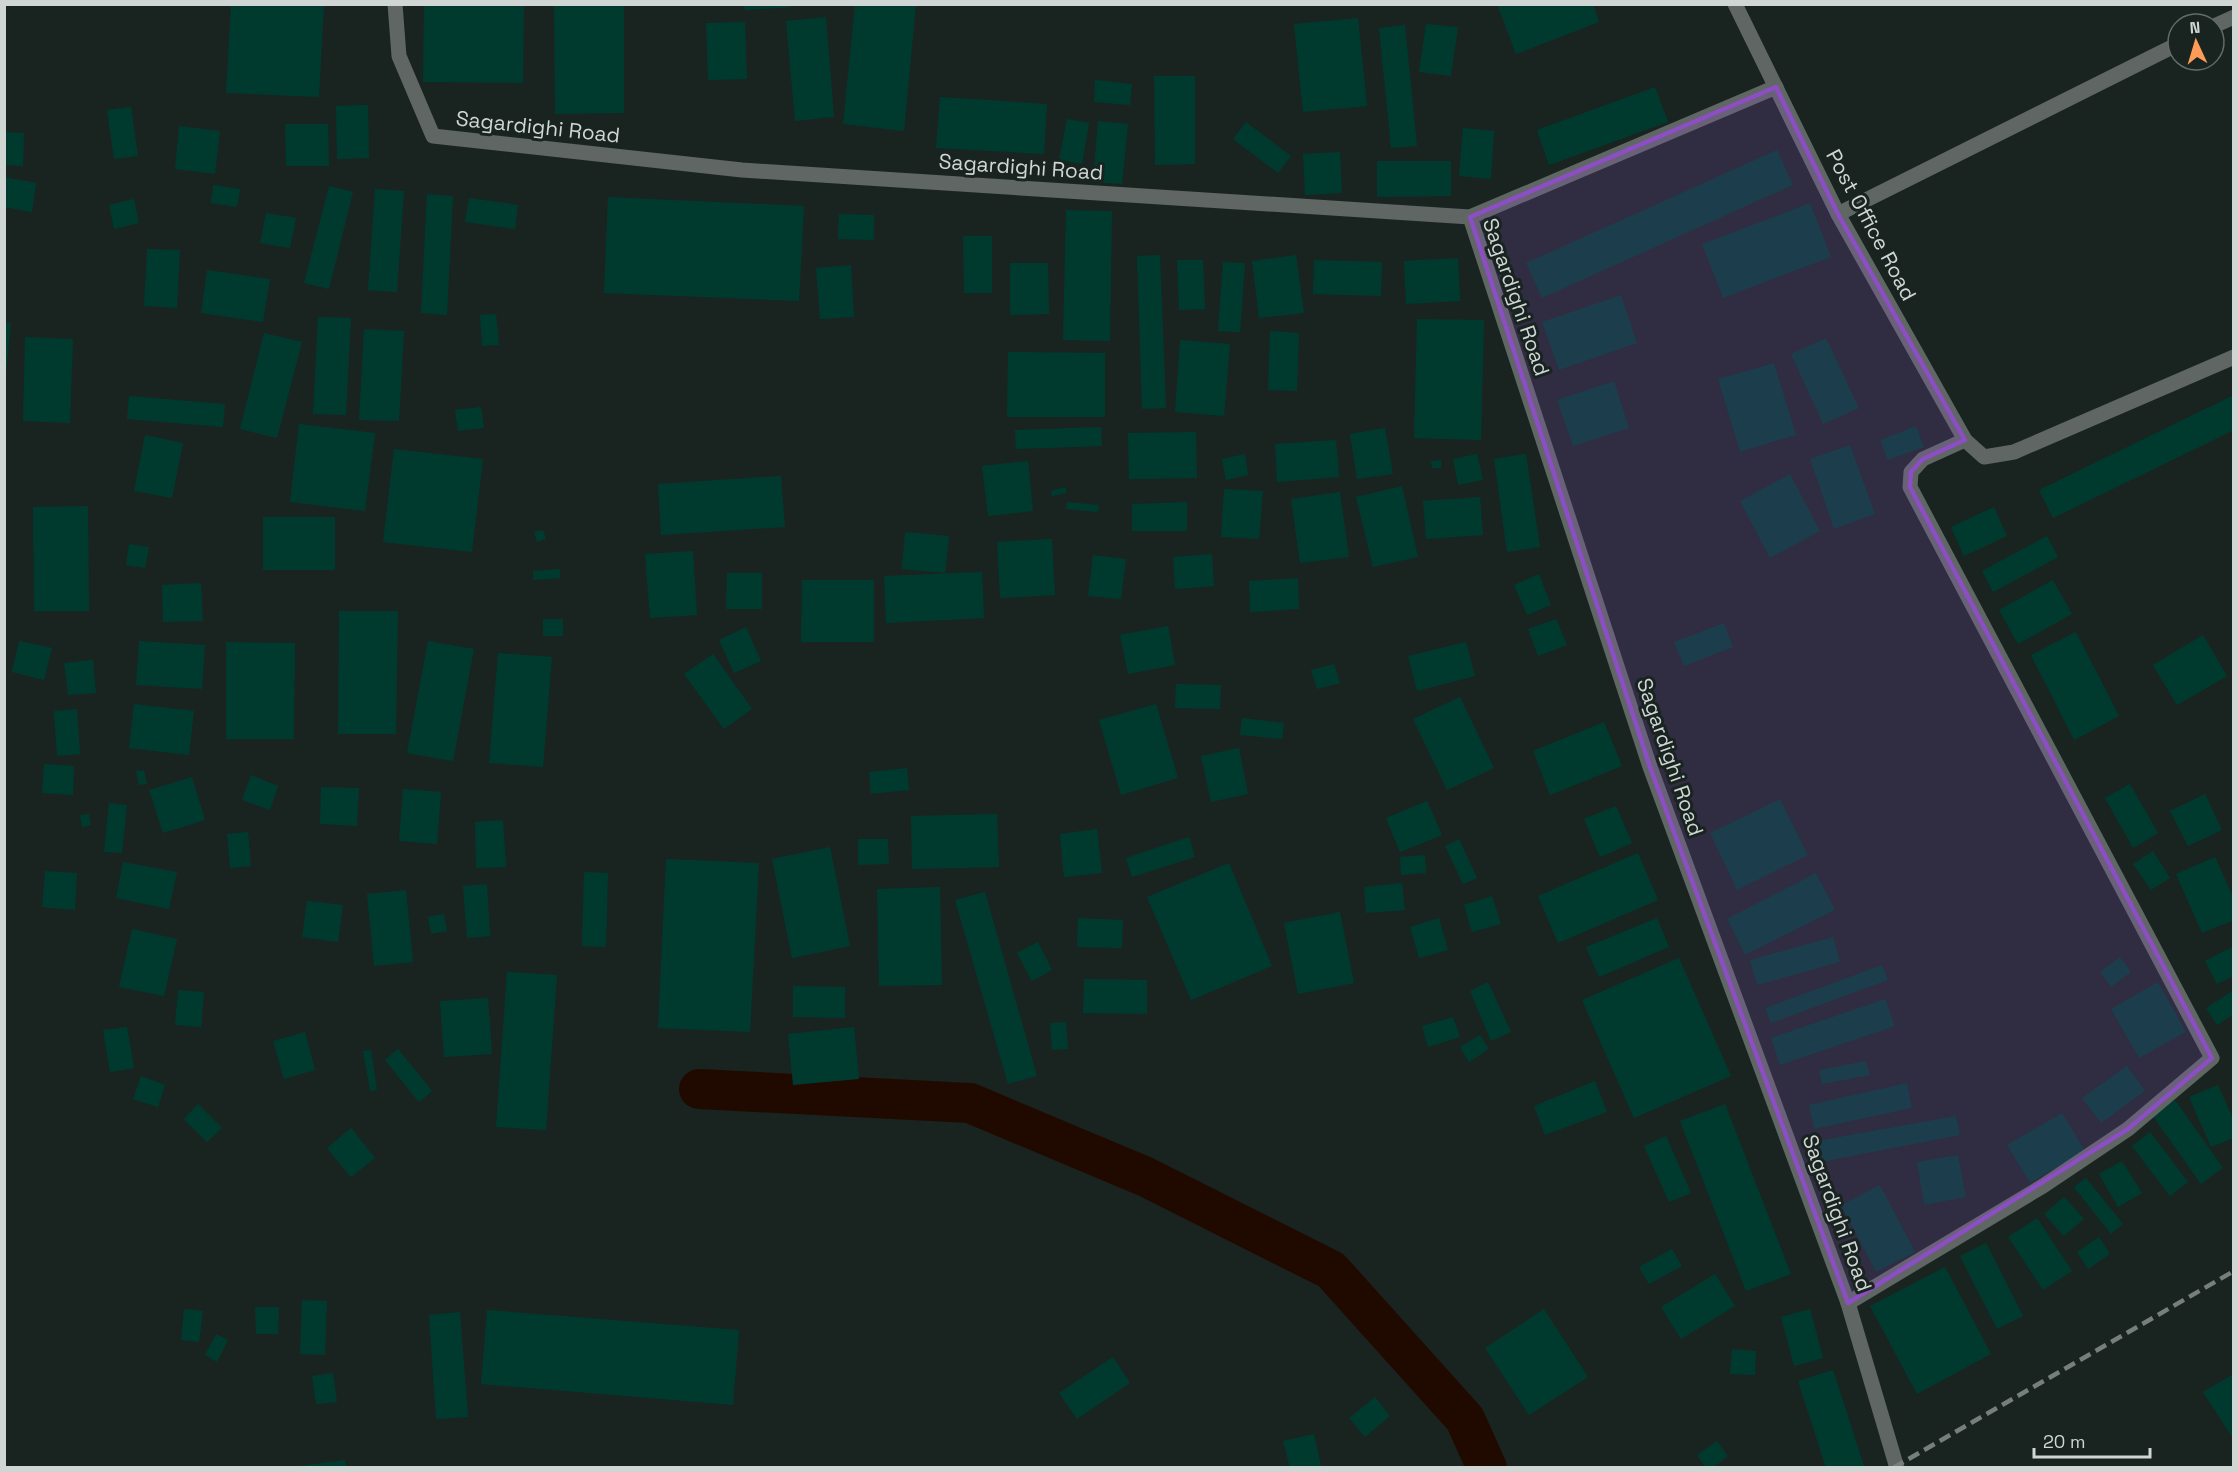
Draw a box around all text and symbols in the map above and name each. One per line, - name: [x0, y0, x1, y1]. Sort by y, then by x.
- north arrow: [2166, 12, 2226, 72]
- text: N: [2189, 17, 2201, 38]
- street label: Sagardighi Road: [455, 104, 621, 149]
- street label: Post Office Road: [1820, 144, 1923, 305]
- street label: Sagardighi Road: [938, 147, 1104, 186]
- street label: Sagardighi Road: [1477, 214, 1556, 379]
- street label: Sagardighi Road: [1631, 674, 1710, 839]
- street label: Sagardighi Road: [1797, 1131, 1878, 1295]
- scale bar: [2034, 1421, 2150, 1459]
- text: 20 m: [2043, 1430, 2086, 1453]

